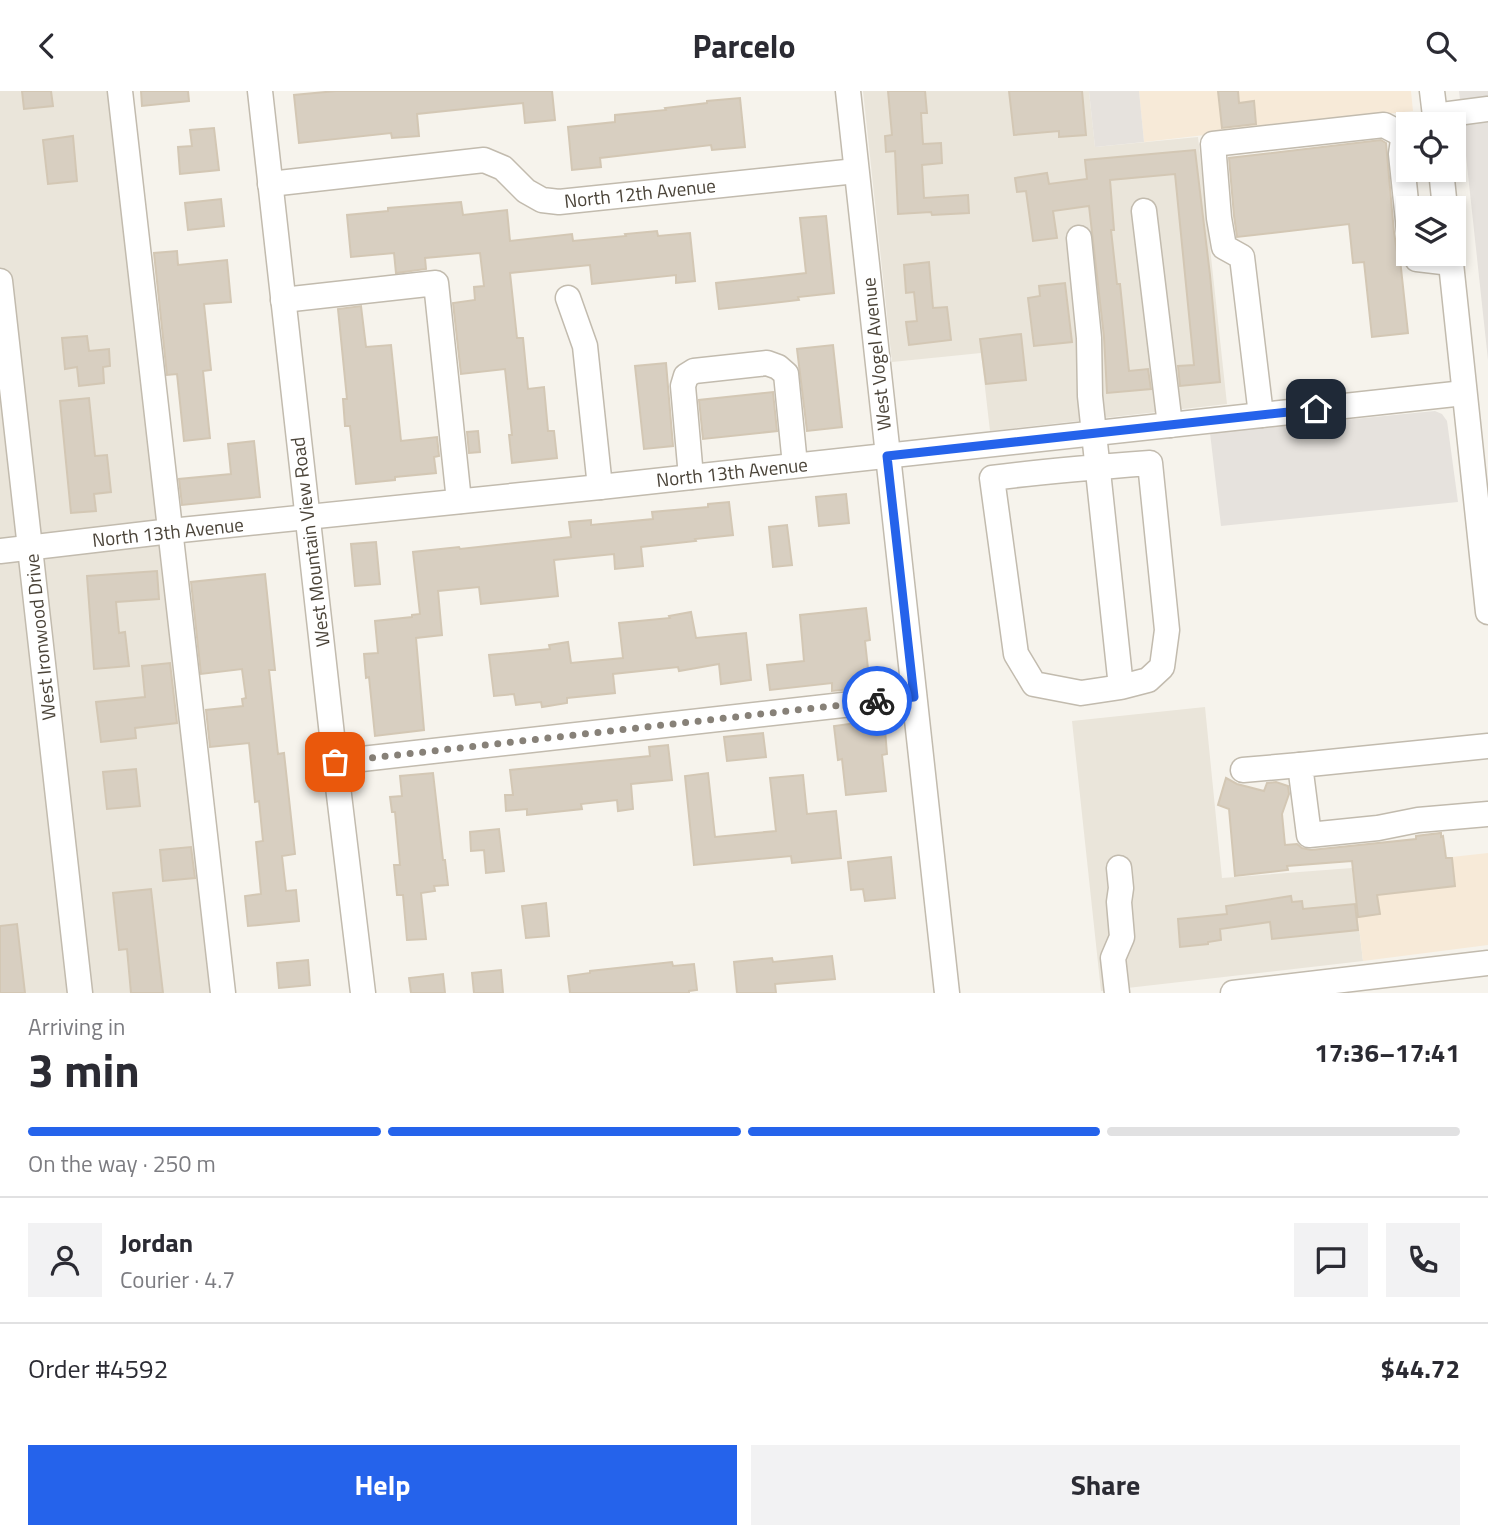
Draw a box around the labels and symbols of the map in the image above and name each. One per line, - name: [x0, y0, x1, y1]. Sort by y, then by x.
- street label: North 12th Avenue: [563, 170, 717, 215]
- street label: West Vogel Avenue: [853, 276, 898, 432]
- pin: [1286, 379, 1346, 439]
- street label: West Mountain View Road: [282, 436, 337, 649]
- street label: North 13th Avenue: [655, 449, 809, 494]
- street label: North 13th Avenue: [91, 509, 245, 554]
- street label: West Ironwood Drive: [16, 552, 63, 722]
- courier: [842, 666, 912, 736]
- pin: [305, 732, 365, 792]

